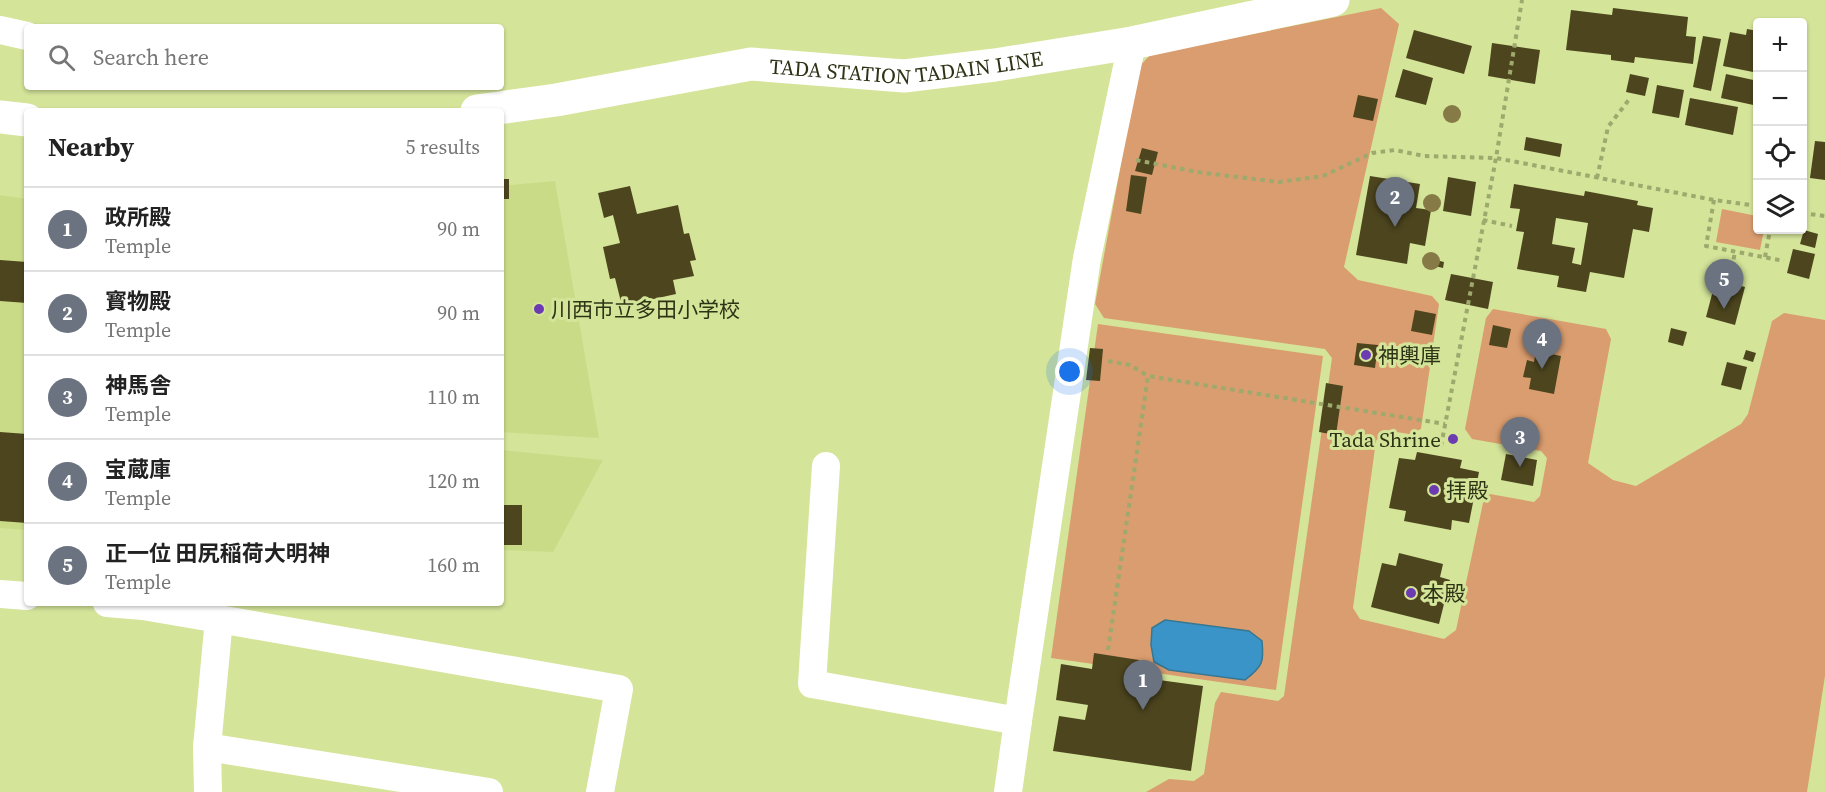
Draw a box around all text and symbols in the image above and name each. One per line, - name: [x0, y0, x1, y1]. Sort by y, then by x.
- map controls: [1753, 18, 1807, 234]
- button: +: [1753, 18, 1807, 72]
- search box: [24, 24, 504, 90]
- icon: search: [45, 41, 78, 74]
- text: Search here: [93, 42, 209, 72]
- street label: TADA STATION TADAIN LINE: [768, 43, 1045, 91]
- button: −: [1753, 72, 1807, 126]
- button: locate: [1753, 126, 1807, 180]
- text: Nearby: [48, 129, 134, 165]
- text: 5 results: [405, 133, 480, 161]
- pin: 2: [1376, 178, 1414, 227]
- button: layers: [1753, 180, 1807, 234]
- text: 政所殿: [105, 202, 171, 232]
- text: 1: [62, 215, 73, 243]
- text: 90 m: [437, 215, 480, 243]
- text: Temple: [105, 232, 171, 260]
- pin: 5: [1704, 260, 1744, 309]
- text: 寳物殿: [105, 286, 171, 316]
- place label: 川西市立多田小学校: [551, 295, 740, 324]
- text: 2: [62, 299, 73, 327]
- text: 90 m: [437, 299, 480, 327]
- marker: 川西市立多田小学校: [532, 302, 546, 316]
- text: Temple: [105, 316, 171, 344]
- pin: 4: [1522, 320, 1562, 369]
- place label: 神輿庫: [1378, 341, 1441, 370]
- marker: 神輿庫: [1359, 348, 1373, 362]
- your location: [1055, 357, 1084, 386]
- text: 神馬舎: [105, 370, 171, 400]
- text: 3: [62, 383, 73, 411]
- text: 110 m: [427, 383, 480, 411]
- text: Temple: [105, 400, 171, 428]
- pin: 3: [1500, 418, 1540, 467]
- place label: Tada Shrine: [1329, 425, 1441, 454]
- marker: Tada Shrine: [1446, 432, 1460, 446]
- text: 宝蔵庫: [105, 454, 171, 484]
- text: 4: [62, 467, 73, 495]
- text: 120 m: [427, 467, 480, 495]
- place label: 拝殿: [1446, 476, 1488, 505]
- marker: 拝殿: [1427, 483, 1441, 497]
- text: Temple: [105, 484, 171, 512]
- text: 正一位 田尻稲荷大明神: [105, 538, 330, 568]
- text: 5: [62, 551, 73, 579]
- text: 160 m: [427, 551, 480, 579]
- text: Temple: [105, 568, 171, 596]
- place label: 本殿: [1423, 579, 1465, 608]
- marker: 本殿: [1404, 586, 1418, 600]
- pin: 1: [1124, 660, 1162, 710]

